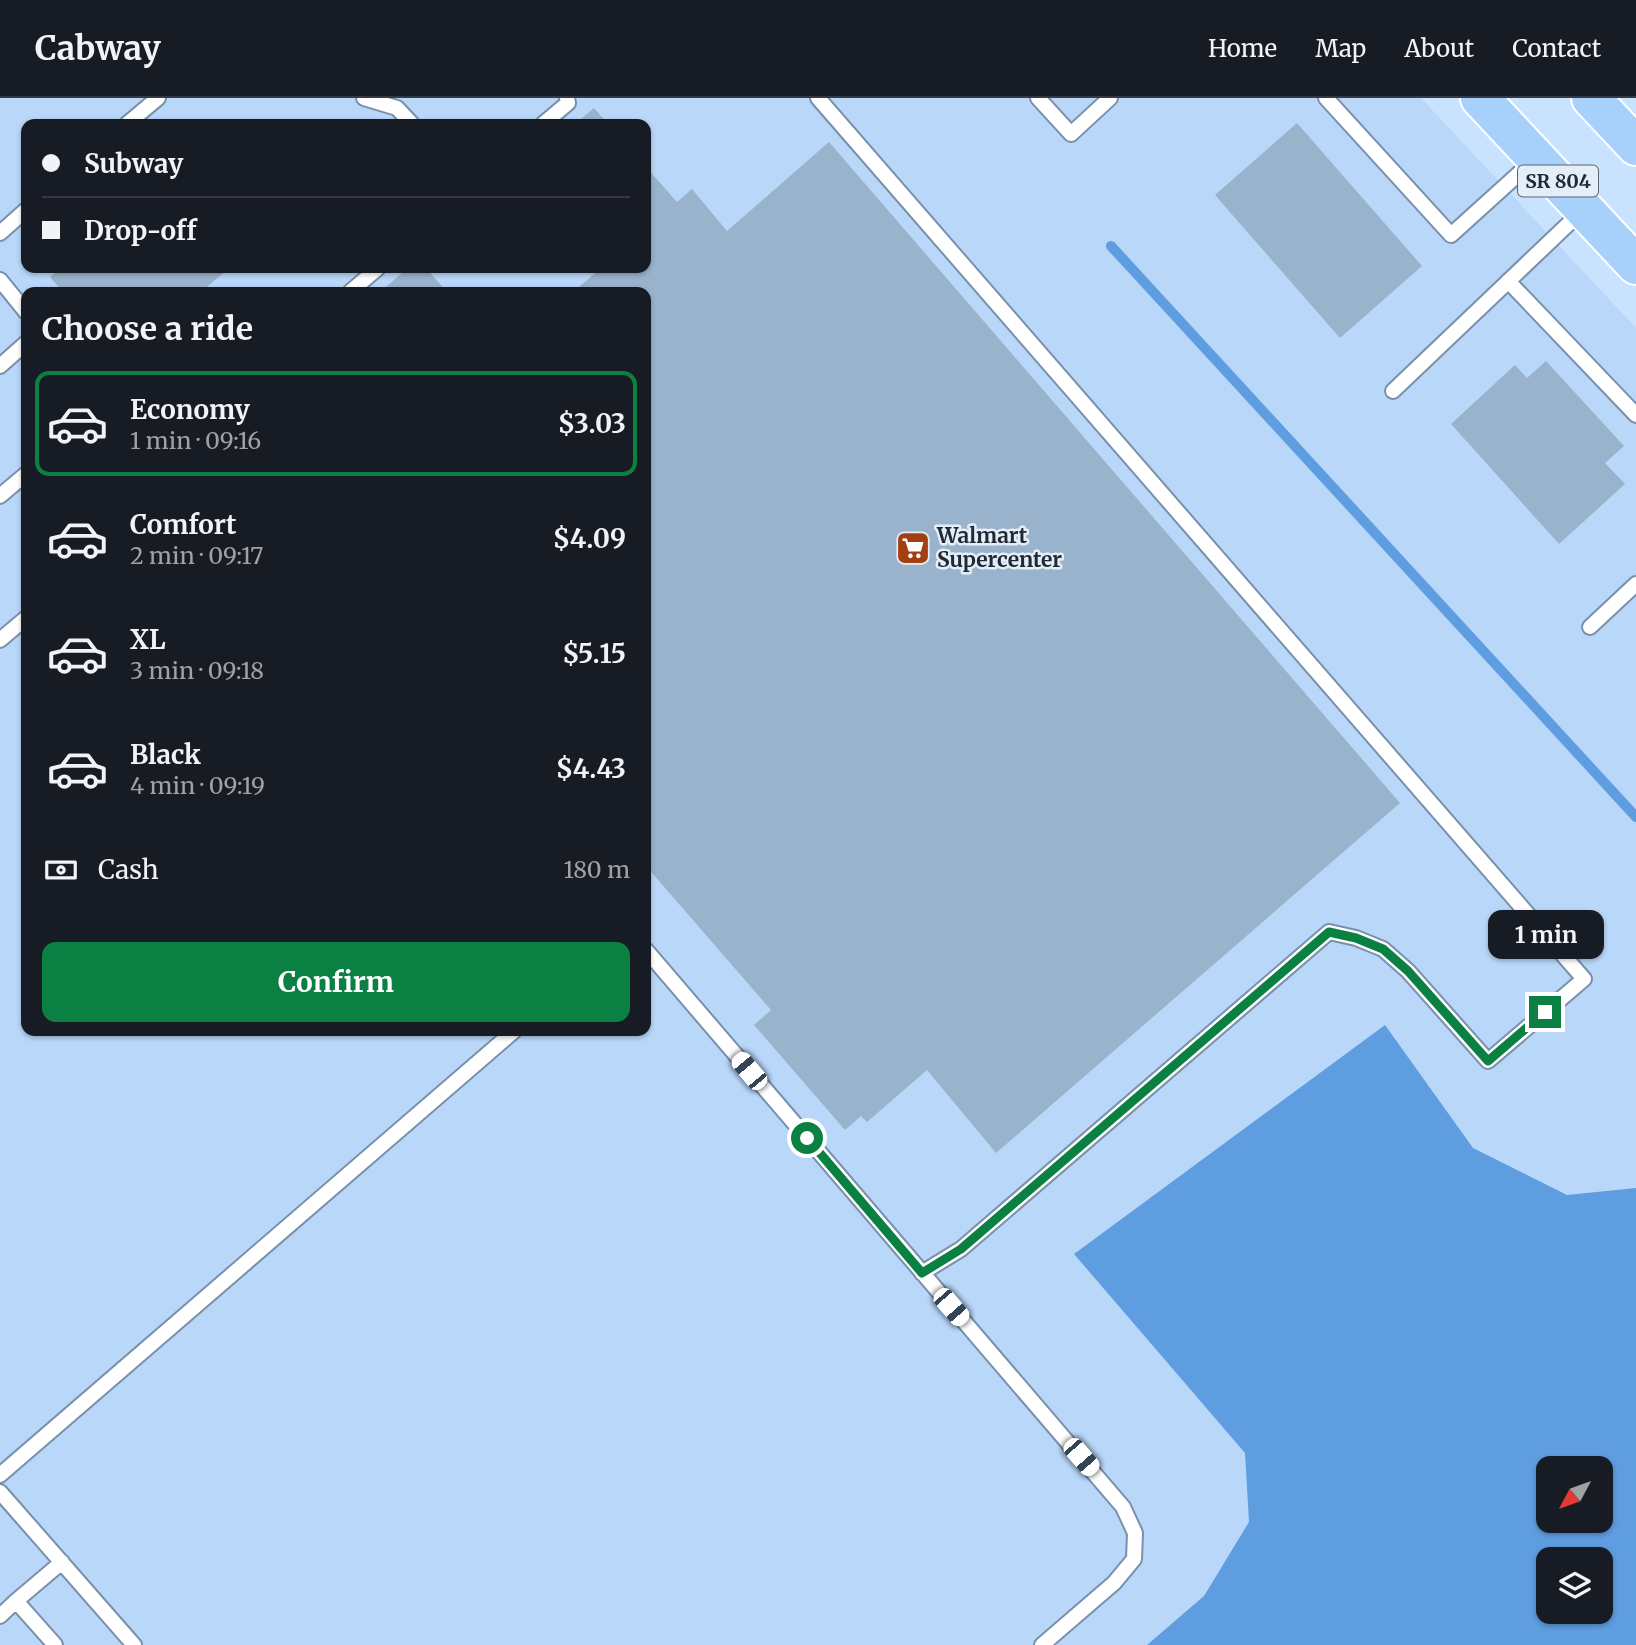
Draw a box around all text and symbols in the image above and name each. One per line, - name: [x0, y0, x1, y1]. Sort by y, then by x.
- text: Cabway: [35, 28, 161, 69]
- text: Home: [1208, 33, 1277, 64]
- text: Map: [1315, 33, 1366, 64]
- text: About: [1404, 33, 1474, 64]
- text: Contact: [1512, 33, 1601, 64]
- text: Subway: [84, 147, 183, 180]
- road number: SR 804: [1518, 166, 1598, 197]
- text: Drop-off: [84, 214, 197, 247]
- text: Choose a ride: [42, 309, 253, 349]
- icon: car: [46, 392, 109, 455]
- text: Economy: [130, 393, 250, 426]
- text: $3.03: [558, 407, 626, 440]
- text: 1 min · 09:16: [130, 426, 261, 455]
- icon: car: [46, 507, 109, 570]
- text: Comfort: [130, 508, 236, 541]
- text: $4.09: [553, 522, 626, 555]
- place label: Walmart Supercenter: [936, 522, 1062, 573]
- supermarket icon: Walmart Supercenter: [894, 529, 932, 567]
- text: 2 min · 09:17: [130, 541, 263, 570]
- icon: car: [46, 622, 109, 685]
- text: XL: [130, 623, 166, 656]
- text: $5.15: [562, 637, 626, 670]
- text: 3 min · 09:18: [130, 656, 264, 685]
- icon: car: [46, 737, 109, 800]
- text: Black: [130, 738, 201, 771]
- text: $4.43: [556, 752, 626, 785]
- text: 4 min · 09:19: [130, 771, 265, 800]
- icon: cash: [42, 851, 80, 889]
- text: Cash: [98, 853, 159, 886]
- text: 180 m: [564, 855, 630, 884]
- callout: 1 min: [1487, 911, 1603, 960]
- text: 1 min: [1515, 920, 1577, 949]
- button: Confirm: [42, 942, 630, 1022]
- route end: [1529, 996, 1561, 1028]
- car: [728, 1048, 771, 1094]
- route start: [791, 1122, 823, 1154]
- car: [930, 1284, 973, 1330]
- car: [1060, 1434, 1103, 1480]
- north arrow: [1536, 1456, 1614, 1533]
- map controls: [1536, 1456, 1613, 1624]
- button: layers: [1536, 1547, 1613, 1624]

